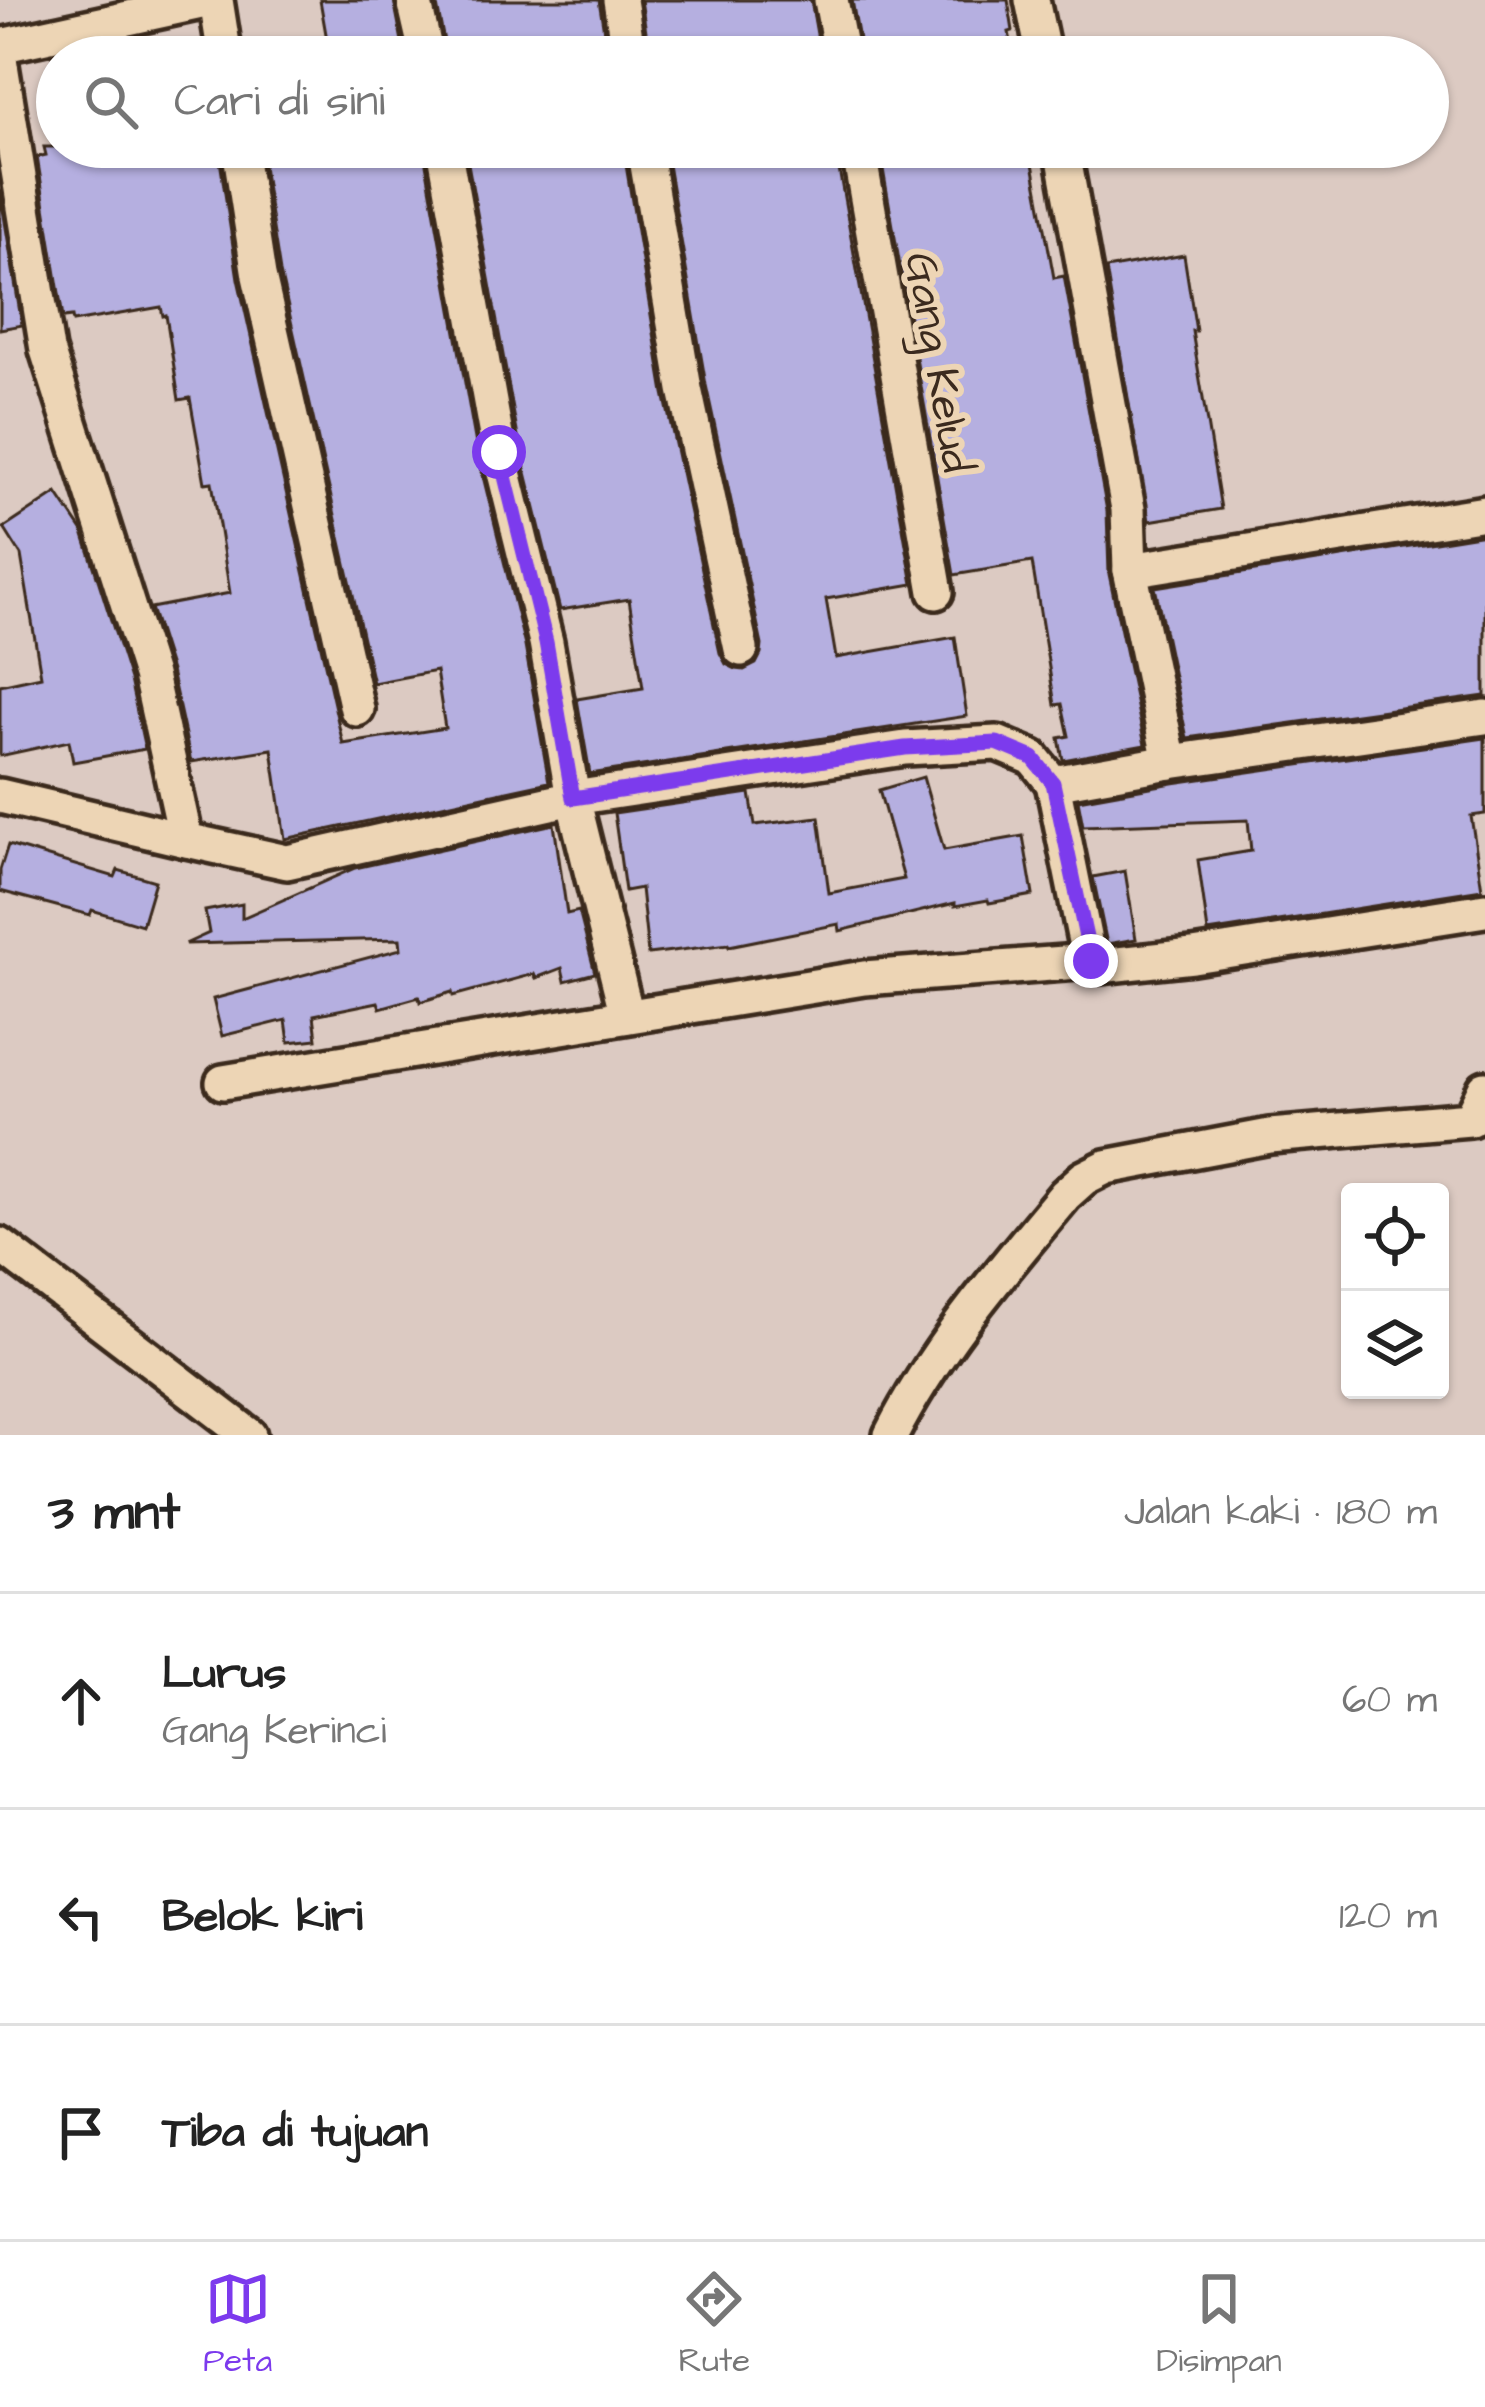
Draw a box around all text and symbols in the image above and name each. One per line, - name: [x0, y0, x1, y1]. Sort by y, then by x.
- search box: [36, 36, 1449, 168]
- icon: search: [78, 69, 144, 135]
- text: Cari di sini: [174, 71, 385, 133]
- street label: Gang Kelud: [888, 248, 988, 477]
- route start: [472, 425, 526, 479]
- route end: [1064, 934, 1118, 988]
- map controls: [1341, 1183, 1449, 1399]
- button: locate: [1341, 1183, 1449, 1291]
- button: layers: [1341, 1291, 1449, 1399]
- text: 3 mnt: [48, 1478, 180, 1549]
- text: Jalan kaki · 180 m: [1124, 1486, 1437, 1540]
- text: Lurus: [162, 1643, 286, 1705]
- icon: ahead: [48, 1668, 114, 1734]
- text: 60 m: [1342, 1674, 1437, 1728]
- text: Gang Kerinci: [162, 1705, 386, 1759]
- icon: left: [48, 1884, 114, 1950]
- text: Belok kiri: [162, 1886, 362, 1948]
- text: 120 m: [1339, 1890, 1437, 1944]
- icon: arrive: [48, 2100, 114, 2166]
- text: Tiba di tujuan: [162, 2102, 428, 2164]
- tab: Peta: [203, 2266, 272, 2384]
- tab: Rute: [679, 2266, 750, 2384]
- tab: Disimpan: [1156, 2266, 1282, 2384]

